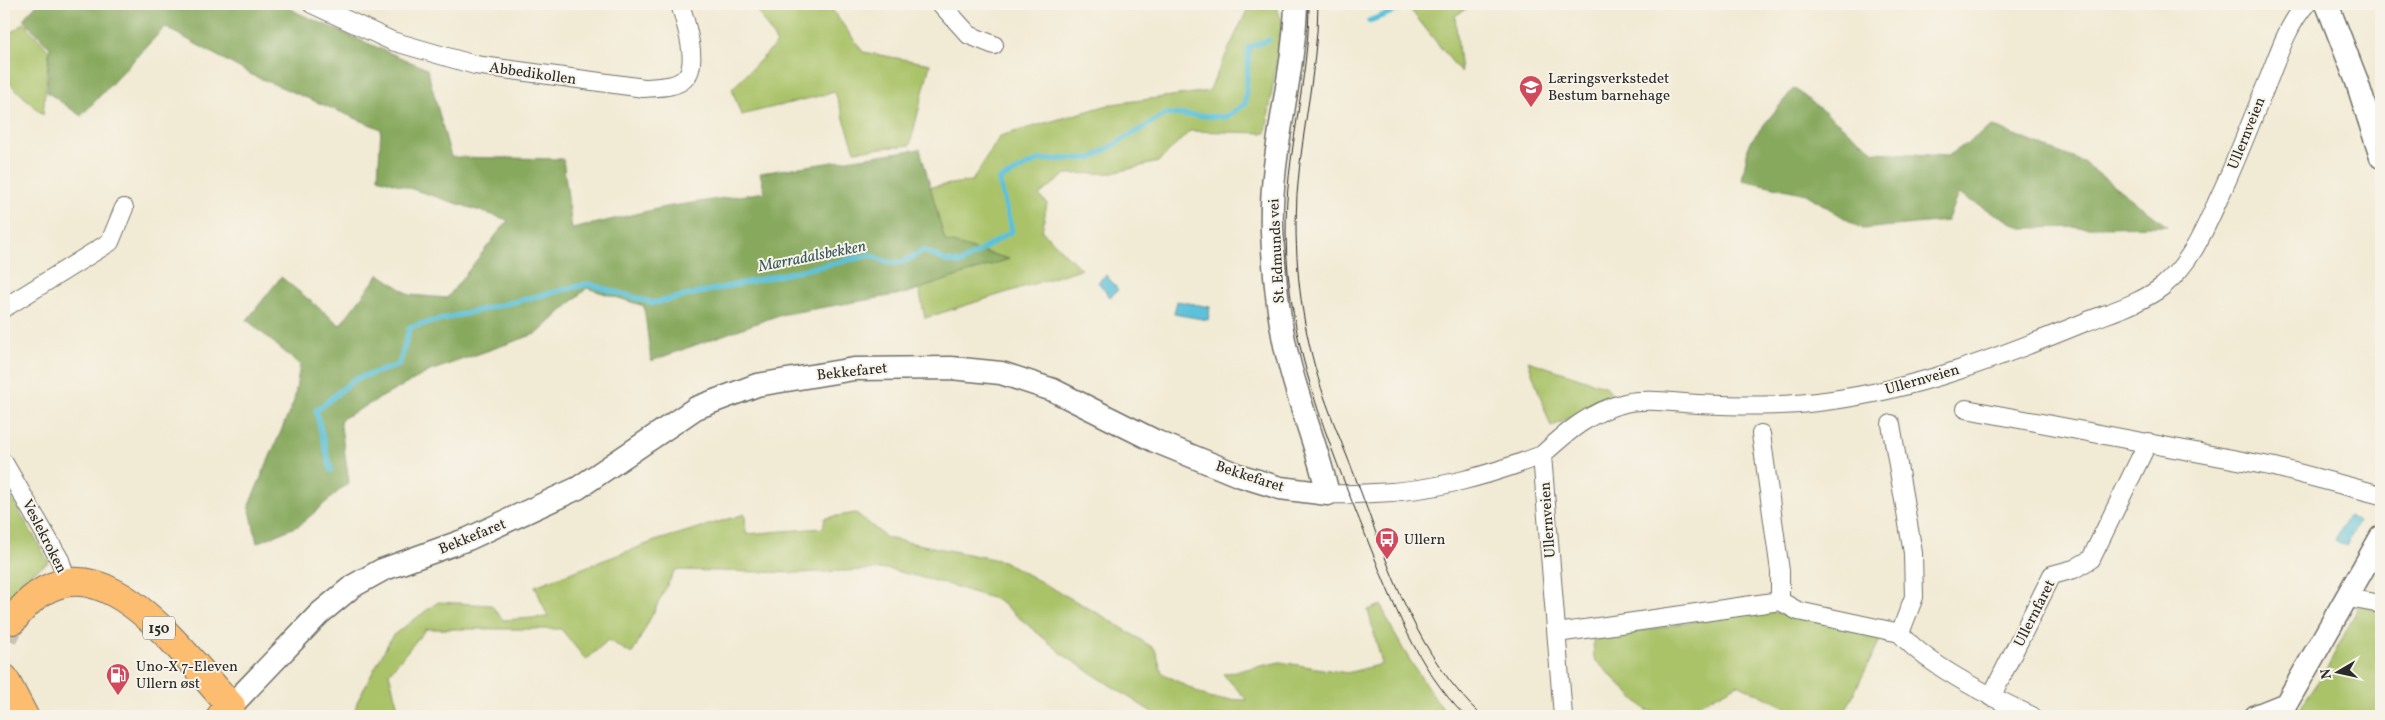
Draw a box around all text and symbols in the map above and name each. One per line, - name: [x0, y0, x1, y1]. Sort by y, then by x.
- street label: Abbedikollen: [488, 58, 578, 91]
- place label: Læringsverkstedet Bestum barnehage: [1548, 69, 1670, 107]
- school or university icon: Læringsverkstedet Bestum barnehage: [1518, 74, 1544, 108]
- street label: Ullernveien: [2223, 94, 2271, 173]
- street label: St. Edmunds vei: [1264, 198, 1291, 304]
- water label: Mærradalsbekken: [756, 236, 868, 278]
- street label: Bekkefaret: [816, 358, 889, 387]
- street label: Ullernveien: [1883, 360, 1962, 401]
- street label: Bekkefaret: [1213, 456, 1287, 498]
- street label: Ullernveien: [1535, 481, 1562, 559]
- street label: Veslekroken: [16, 496, 71, 577]
- street label: Bekkefaret: [436, 514, 509, 560]
- bus stop icon: Ullern: [1374, 526, 1400, 560]
- place label: Ullern: [1404, 530, 1445, 551]
- street label: Ullernfaret: [2009, 577, 2061, 651]
- road number: 150: [143, 616, 175, 640]
- north arrow: [2312, 648, 2362, 698]
- place label: Uno-X 7-Eleven Ullern øst: [136, 657, 238, 695]
- fuel station icon: Uno-X 7-Eleven Ullern øst: [105, 662, 131, 696]
- text: N: [2316, 667, 2337, 680]

